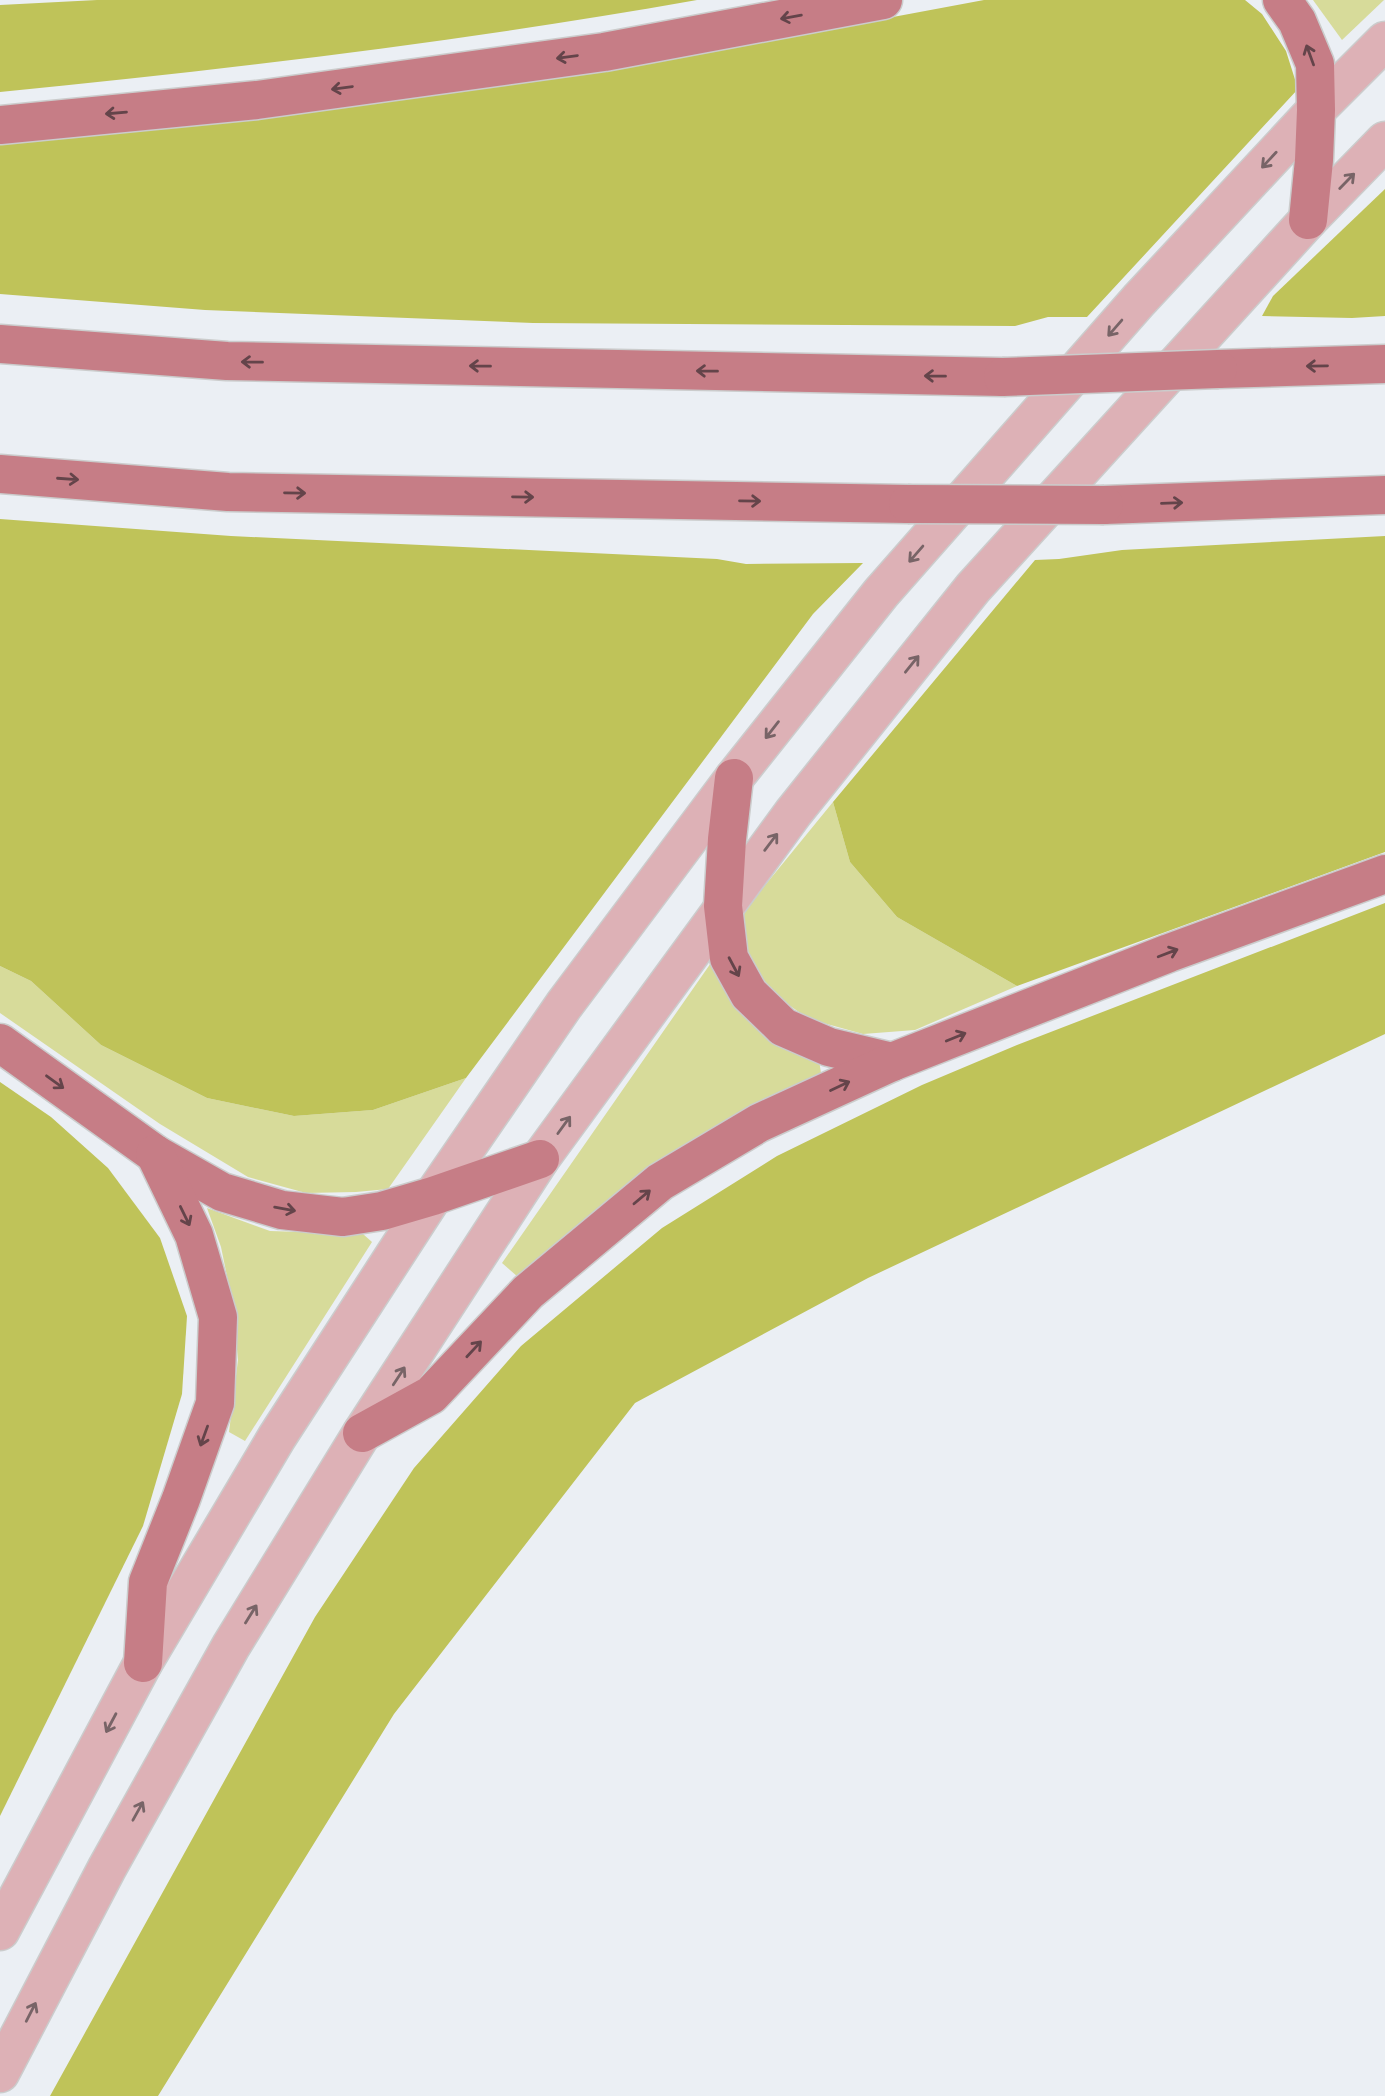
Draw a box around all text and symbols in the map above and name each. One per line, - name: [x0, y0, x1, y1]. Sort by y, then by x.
- one-way arrow: [780, 11, 803, 24]
- one-way arrow: [1303, 45, 1316, 67]
- one-way arrow: [557, 51, 579, 64]
- one-way arrow: [331, 82, 354, 95]
- one-way arrow: [105, 107, 128, 120]
- one-way arrow: [1261, 151, 1278, 169]
- one-way arrow: [1338, 172, 1355, 189]
- one-way arrow: [1107, 318, 1123, 336]
- one-way arrow: [241, 355, 264, 368]
- one-way arrow: [1306, 359, 1329, 373]
- one-way arrow: [468, 360, 491, 373]
- one-way arrow: [696, 364, 719, 378]
- one-way arrow: [923, 369, 946, 383]
- one-way arrow: [56, 473, 79, 486]
- one-way arrow: [283, 486, 306, 500]
- one-way arrow: [511, 490, 534, 504]
- one-way arrow: [738, 494, 761, 508]
- one-way arrow: [1160, 496, 1183, 509]
- one-way arrow: [908, 544, 924, 562]
- one-way arrow: [905, 655, 920, 673]
- one-way arrow: [765, 720, 780, 739]
- one-way arrow: [764, 833, 778, 852]
- one-way arrow: [1156, 946, 1178, 959]
- one-way arrow: [728, 956, 742, 977]
- one-way arrow: [944, 1029, 966, 1042]
- one-way arrow: [45, 1075, 64, 1090]
- one-way arrow: [829, 1079, 850, 1092]
- one-way arrow: [557, 1116, 572, 1134]
- one-way arrow: [633, 1189, 651, 1204]
- one-way arrow: [273, 1203, 296, 1216]
- one-way arrow: [179, 1205, 192, 1226]
- one-way arrow: [466, 1340, 482, 1358]
- one-way arrow: [392, 1367, 406, 1386]
- one-way arrow: [196, 1424, 209, 1446]
- one-way arrow: [244, 1604, 258, 1624]
- one-way arrow: [104, 1712, 117, 1733]
- one-way arrow: [131, 1802, 145, 1822]
- one-way arrow: [25, 2002, 39, 2023]

